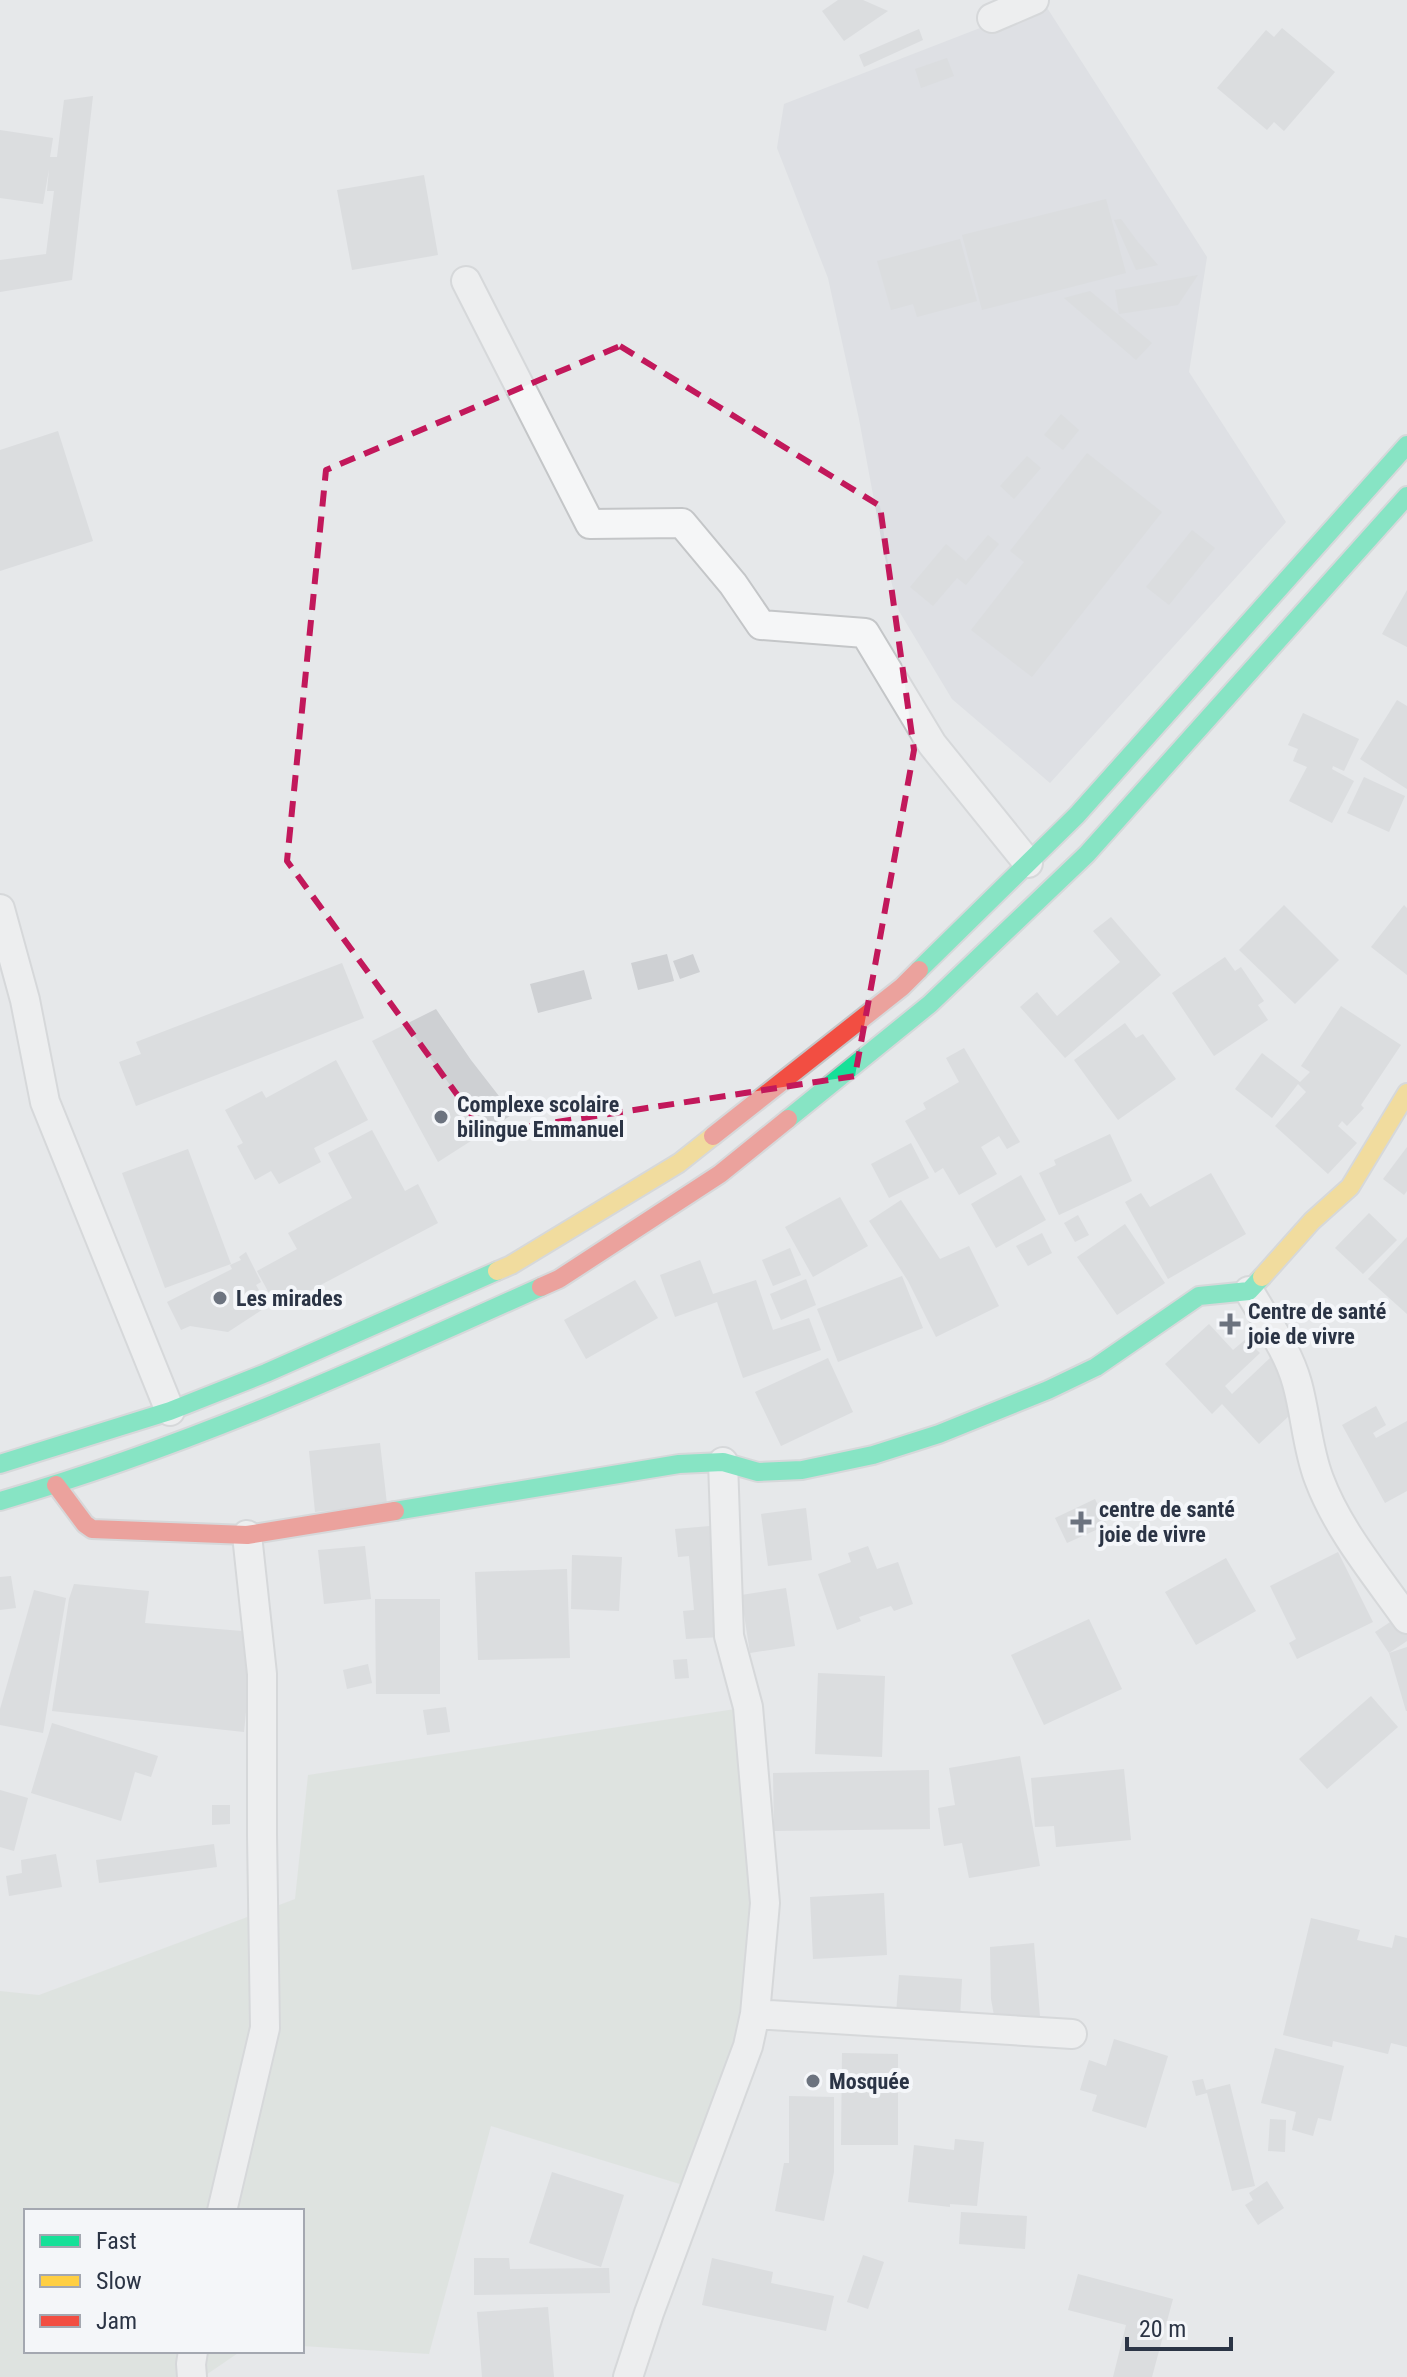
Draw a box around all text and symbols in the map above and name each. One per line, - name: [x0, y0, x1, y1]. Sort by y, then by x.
- place label: Complexe scolaire bilingue Emmanuel: [457, 1092, 624, 1142]
- marker: Complexe scolaire bilingue Emmanuel: [432, 1108, 450, 1126]
- place label: Les mirades: [236, 1286, 343, 1311]
- marker: Les mirades: [211, 1289, 229, 1307]
- place label: Centre de santé joie de vivre: [1247, 1299, 1386, 1349]
- marker: Centre de santé joie de vivre: [1219, 1313, 1241, 1335]
- place label: centre de santé joie de vivre: [1098, 1497, 1235, 1547]
- marker: centre de santé joie de vivre: [1070, 1511, 1092, 1533]
- place label: Mosquée: [829, 2069, 909, 2094]
- marker: Mosquée: [804, 2072, 822, 2090]
- legend: [24, 2209, 304, 2353]
- text: Fast: [96, 2227, 137, 2255]
- text: Slow: [96, 2267, 142, 2295]
- scale bar: [1127, 2301, 1231, 2351]
- text: Jam: [96, 2307, 137, 2335]
- text: 20 m: [1139, 2315, 1186, 2343]

